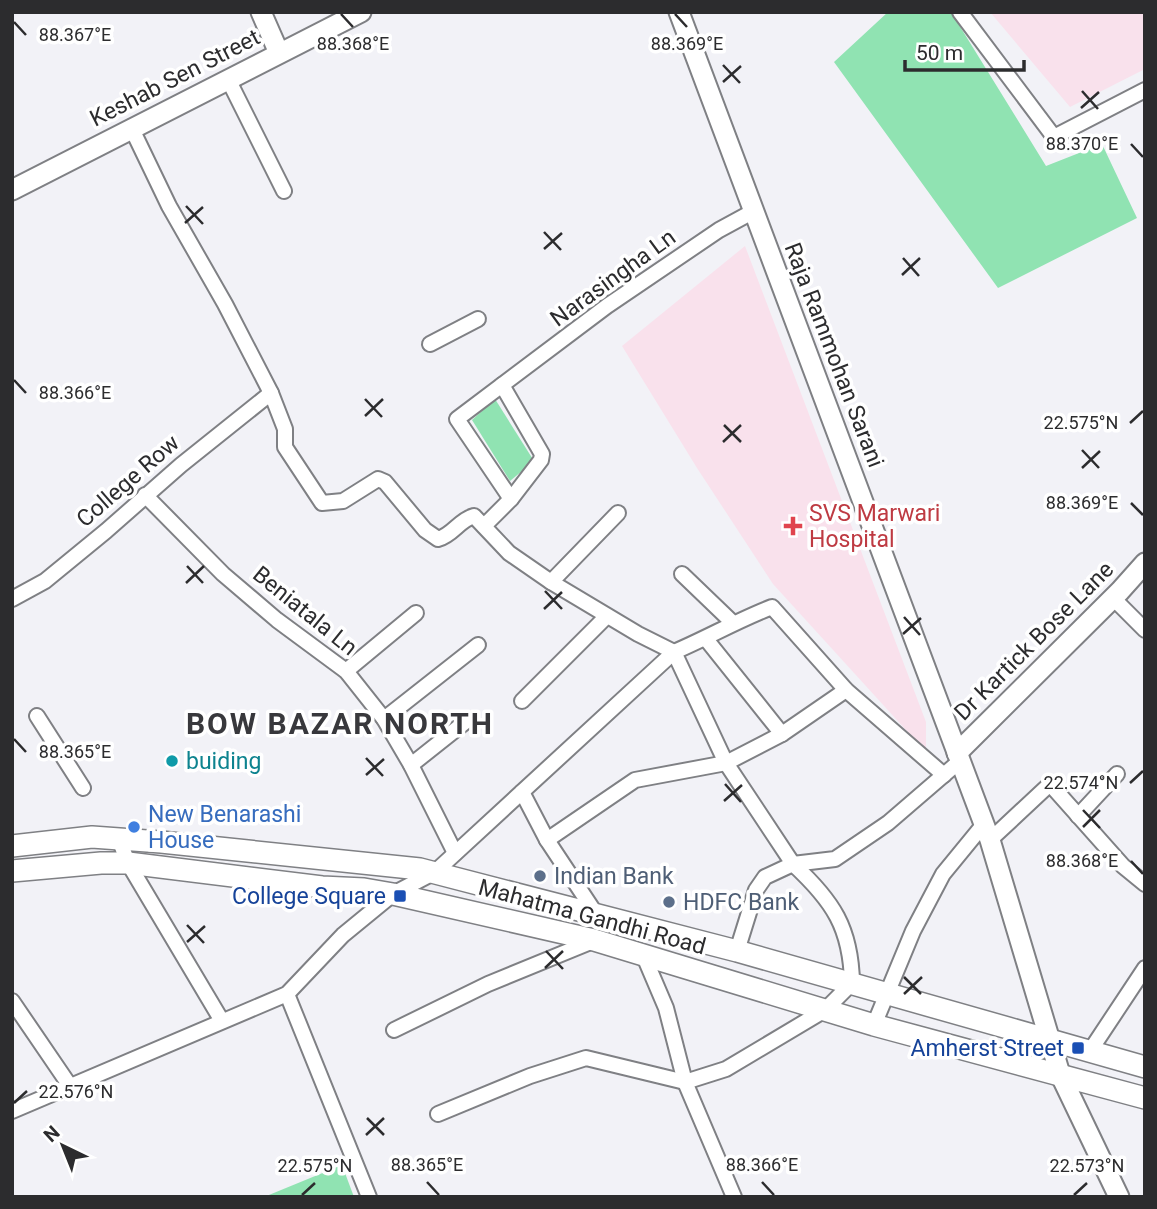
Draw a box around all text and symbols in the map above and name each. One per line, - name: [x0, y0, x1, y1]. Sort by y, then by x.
- text: 88.367°E: [39, 24, 111, 45]
- street label: Keshab Sen Street: [86, 24, 264, 132]
- scale bar: [905, 28, 1024, 72]
- text: 88.368°E: [317, 33, 389, 54]
- text: 88.369°E: [651, 33, 723, 54]
- text: 50 m: [916, 41, 963, 65]
- text: 88.370°E: [1046, 133, 1118, 154]
- street label: Narasingha Ln: [545, 224, 681, 332]
- street label: Raja Rammohan Sarani: [779, 239, 889, 471]
- text: 88.366°E: [39, 382, 111, 403]
- text: 22.575°N: [1044, 412, 1118, 433]
- street label: College Row: [71, 429, 185, 533]
- text: 88.369°E: [1046, 492, 1118, 513]
- place label: SVS Marwari Hospital: [809, 500, 940, 553]
- marker: SVS Marwari Hospital: [783, 516, 803, 536]
- street label: Dr Kartick Bose Lane: [949, 556, 1119, 726]
- street label: Beniatala Ln: [247, 561, 363, 661]
- district label: BOW BAZAR NORTH: [186, 706, 494, 741]
- text: 88.365°E: [39, 741, 111, 762]
- place label: buiding: [186, 748, 261, 775]
- marker: buiding: [164, 753, 180, 769]
- text: 22.574°N: [1044, 772, 1118, 793]
- place label: New Benarashi House: [148, 801, 301, 854]
- marker: New Benarashi House: [126, 819, 142, 835]
- text: 88.368°E: [1046, 850, 1118, 871]
- place label: Indian Bank: [554, 863, 674, 890]
- marker: Indian Bank: [532, 868, 548, 884]
- street label: Mahatma Gandhi Road: [475, 874, 709, 960]
- place label: College Square: [232, 883, 386, 910]
- marker: College Square: [392, 888, 408, 904]
- place label: HDFC Bank: [683, 889, 799, 916]
- marker: HDFC Bank: [661, 894, 677, 910]
- place label: Amherst Street: [910, 1035, 1064, 1062]
- marker: Amherst Street: [1070, 1040, 1086, 1056]
- text: 22.576°N: [39, 1081, 113, 1102]
- north arrow: [28, 1111, 98, 1181]
- text: N: [39, 1121, 64, 1147]
- text: 88.365°E: [391, 1154, 463, 1175]
- text: 88.366°E: [726, 1154, 798, 1175]
- text: 22.575°N: [278, 1155, 352, 1176]
- text: 22.573°N: [1050, 1155, 1124, 1176]

